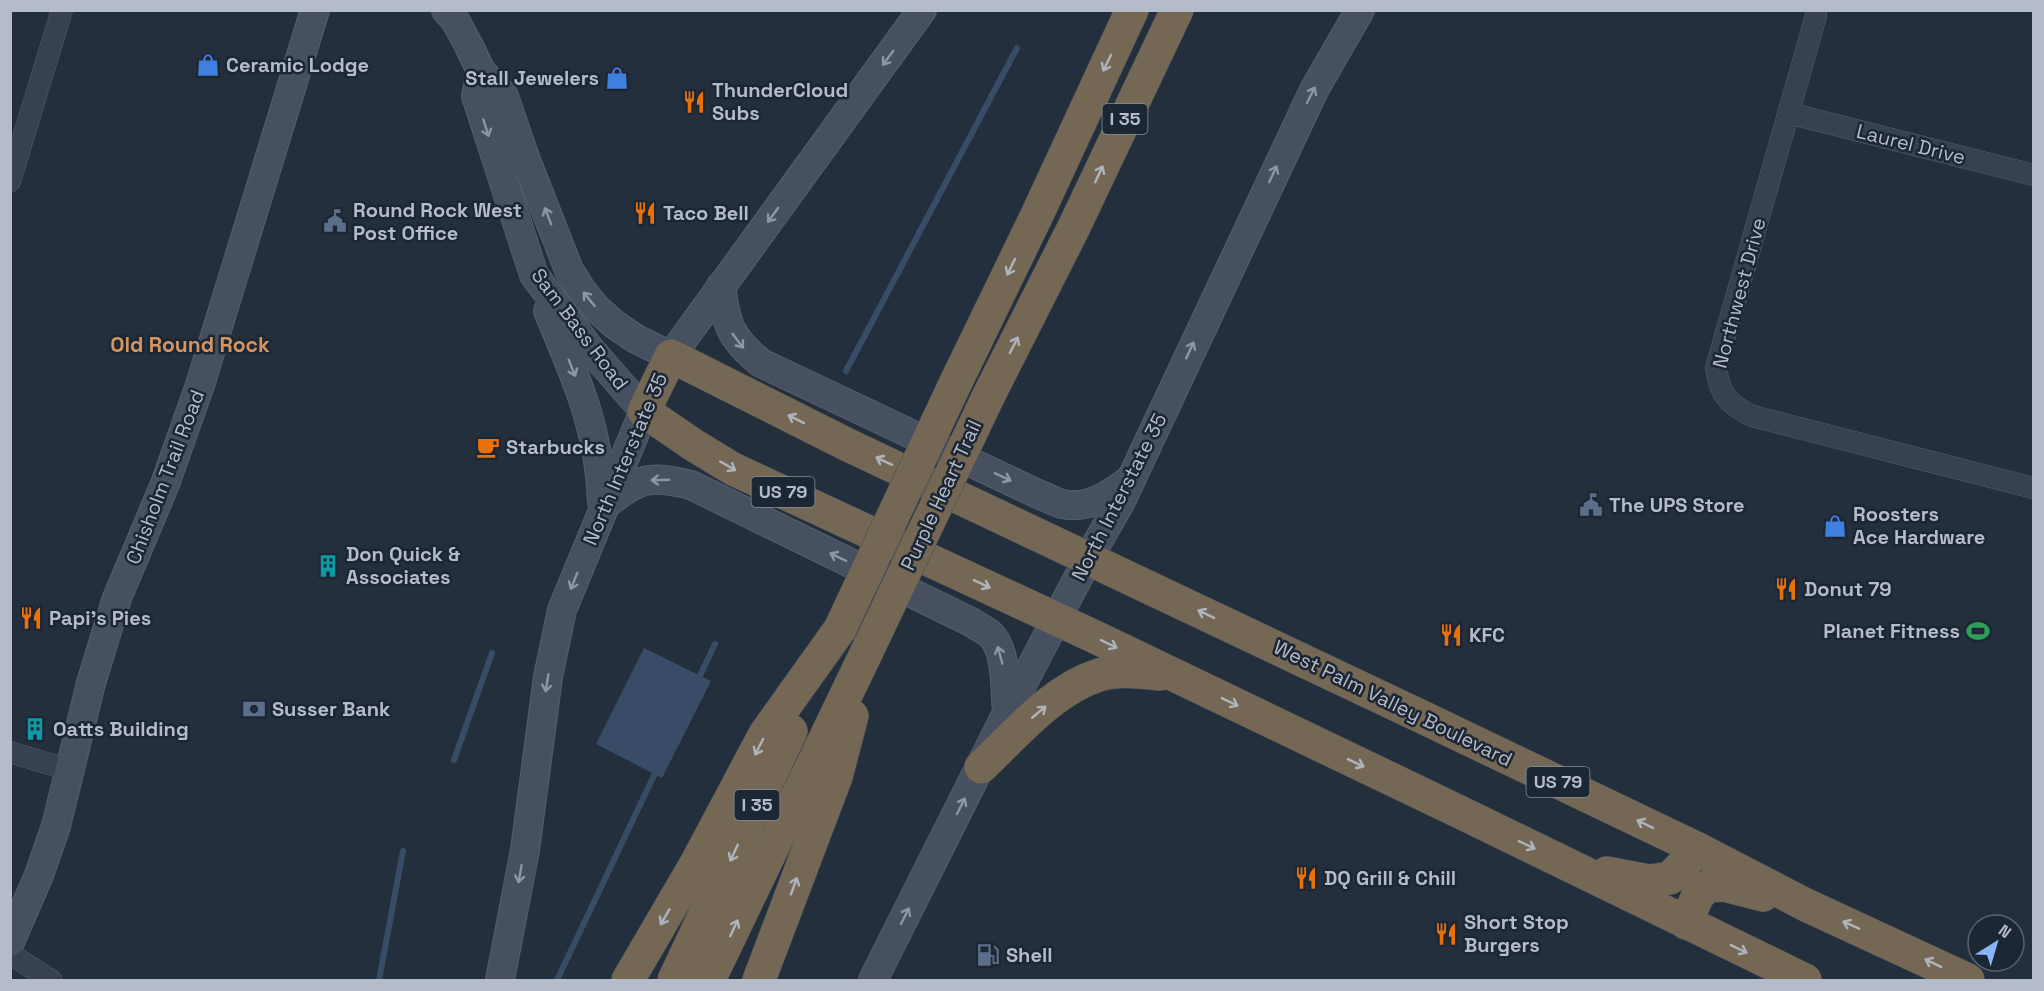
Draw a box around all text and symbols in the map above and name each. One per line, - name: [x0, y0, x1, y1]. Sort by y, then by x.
- one-way arrow: [881, 49, 894, 65]
- shop icon: Ceramic Lodge: [195, 52, 221, 78]
- place label: Ceramic Lodge: [226, 52, 369, 78]
- one-way arrow: [1100, 54, 1112, 72]
- place label: Stall Jewelers: [465, 65, 599, 91]
- shop icon: Stall Jewelers: [604, 65, 630, 91]
- place label: ThunderCloud Subs: [712, 77, 848, 126]
- one-way arrow: [1306, 86, 1318, 104]
- restaurant icon: ThunderCloud Subs: [681, 89, 707, 115]
- road number: I 35: [1102, 104, 1148, 134]
- one-way arrow: [482, 118, 493, 137]
- street label: Laurel Drive: [1854, 118, 1968, 170]
- one-way arrow: [1268, 165, 1280, 183]
- one-way arrow: [1093, 166, 1105, 184]
- place label: Round Rock West Post Office: [353, 197, 522, 246]
- restaurant icon: Taco Bell: [632, 200, 658, 226]
- place label: Taco Bell: [663, 200, 749, 226]
- one-way arrow: [542, 207, 553, 226]
- one-way arrow: [767, 207, 779, 223]
- public building icon: Round Rock West Post Office: [322, 208, 348, 234]
- street label: Northwest Drive: [1706, 215, 1772, 371]
- one-way arrow: [1005, 258, 1017, 276]
- street label: Sam Bass Road: [526, 263, 634, 395]
- one-way arrow: [583, 291, 596, 307]
- district label: Old Round Rock: [110, 331, 270, 358]
- one-way arrow: [732, 332, 744, 348]
- one-way arrow: [1009, 336, 1020, 354]
- one-way arrow: [1185, 342, 1197, 360]
- one-way arrow: [567, 359, 578, 377]
- street label: North Interstate 35: [577, 369, 673, 549]
- street label: Chisholm Trail Road: [120, 386, 210, 568]
- street label: North Interstate 35: [1065, 409, 1173, 585]
- one-way arrow: [787, 412, 805, 424]
- street label: Purple Heart Trail: [895, 416, 987, 574]
- cafe icon: Starbucks: [475, 434, 501, 460]
- place label: Starbucks: [506, 434, 605, 460]
- one-way arrow: [875, 455, 893, 467]
- one-way arrow: [719, 460, 736, 472]
- one-way arrow: [994, 472, 1012, 484]
- one-way arrow: [651, 474, 671, 485]
- road number: US 79: [752, 477, 814, 507]
- public building icon: The UPS Store: [1578, 492, 1604, 518]
- place label: The UPS Store: [1609, 492, 1745, 518]
- place label: Roosters Ace Hardware: [1853, 501, 1985, 550]
- shop icon: Roosters Ace Hardware: [1822, 513, 1848, 539]
- place label: Don Quick & Associates: [346, 541, 460, 590]
- one-way arrow: [829, 550, 847, 562]
- building icon: Don Quick & Associates: [315, 553, 341, 579]
- one-way arrow: [568, 571, 579, 590]
- restaurant icon: Donut 79: [1773, 576, 1799, 602]
- place label: Donut 79: [1804, 576, 1892, 602]
- one-way arrow: [972, 578, 990, 590]
- restaurant icon: Papi's Pies: [18, 605, 44, 631]
- place label: Papi's Pies: [49, 605, 151, 631]
- one-way arrow: [1198, 607, 1216, 619]
- place label: Planet Fitness: [1823, 618, 1960, 644]
- sports icon: Planet Fitness: [1965, 618, 1991, 644]
- restaurant icon: KFC: [1438, 622, 1464, 648]
- place label: KFC: [1469, 622, 1505, 648]
- street label: West Palm Valley Boulevard: [1269, 634, 1517, 772]
- one-way arrow: [1100, 638, 1118, 650]
- one-way arrow: [994, 646, 1006, 665]
- one-way arrow: [542, 672, 553, 692]
- bank icon: Susser Bank: [241, 696, 267, 722]
- place label: Susser Bank: [272, 696, 390, 722]
- one-way arrow: [1221, 697, 1239, 709]
- one-way arrow: [1031, 705, 1046, 719]
- building icon: Oatts Building: [22, 716, 48, 742]
- place label: Oatts Building: [53, 716, 189, 742]
- one-way arrow: [753, 737, 764, 755]
- one-way arrow: [1347, 758, 1365, 769]
- road number: US 79: [1526, 767, 1590, 797]
- road number: I 35: [734, 790, 780, 820]
- one-way arrow: [956, 798, 968, 816]
- one-way arrow: [1637, 818, 1655, 829]
- one-way arrow: [1517, 839, 1535, 851]
- one-way arrow: [727, 844, 739, 862]
- one-way arrow: [514, 864, 525, 883]
- restaurant icon: DQ Grill & Chill: [1293, 865, 1319, 891]
- place label: DQ Grill & Chill: [1324, 865, 1456, 891]
- one-way arrow: [789, 877, 800, 896]
- one-way arrow: [900, 907, 911, 925]
- one-way arrow: [658, 908, 670, 925]
- place label: Short Stop Burgers: [1464, 909, 1569, 958]
- north arrow: [1966, 913, 2026, 973]
- one-way arrow: [728, 919, 740, 937]
- one-way arrow: [1843, 919, 1861, 931]
- text: N: [1994, 920, 2015, 943]
- restaurant icon: Short Stop Burgers: [1433, 921, 1459, 947]
- fuel station icon: Shell: [975, 942, 1001, 968]
- place label: Shell: [1006, 942, 1053, 968]
- one-way arrow: [1729, 943, 1747, 955]
- one-way arrow: [1924, 957, 1942, 969]

